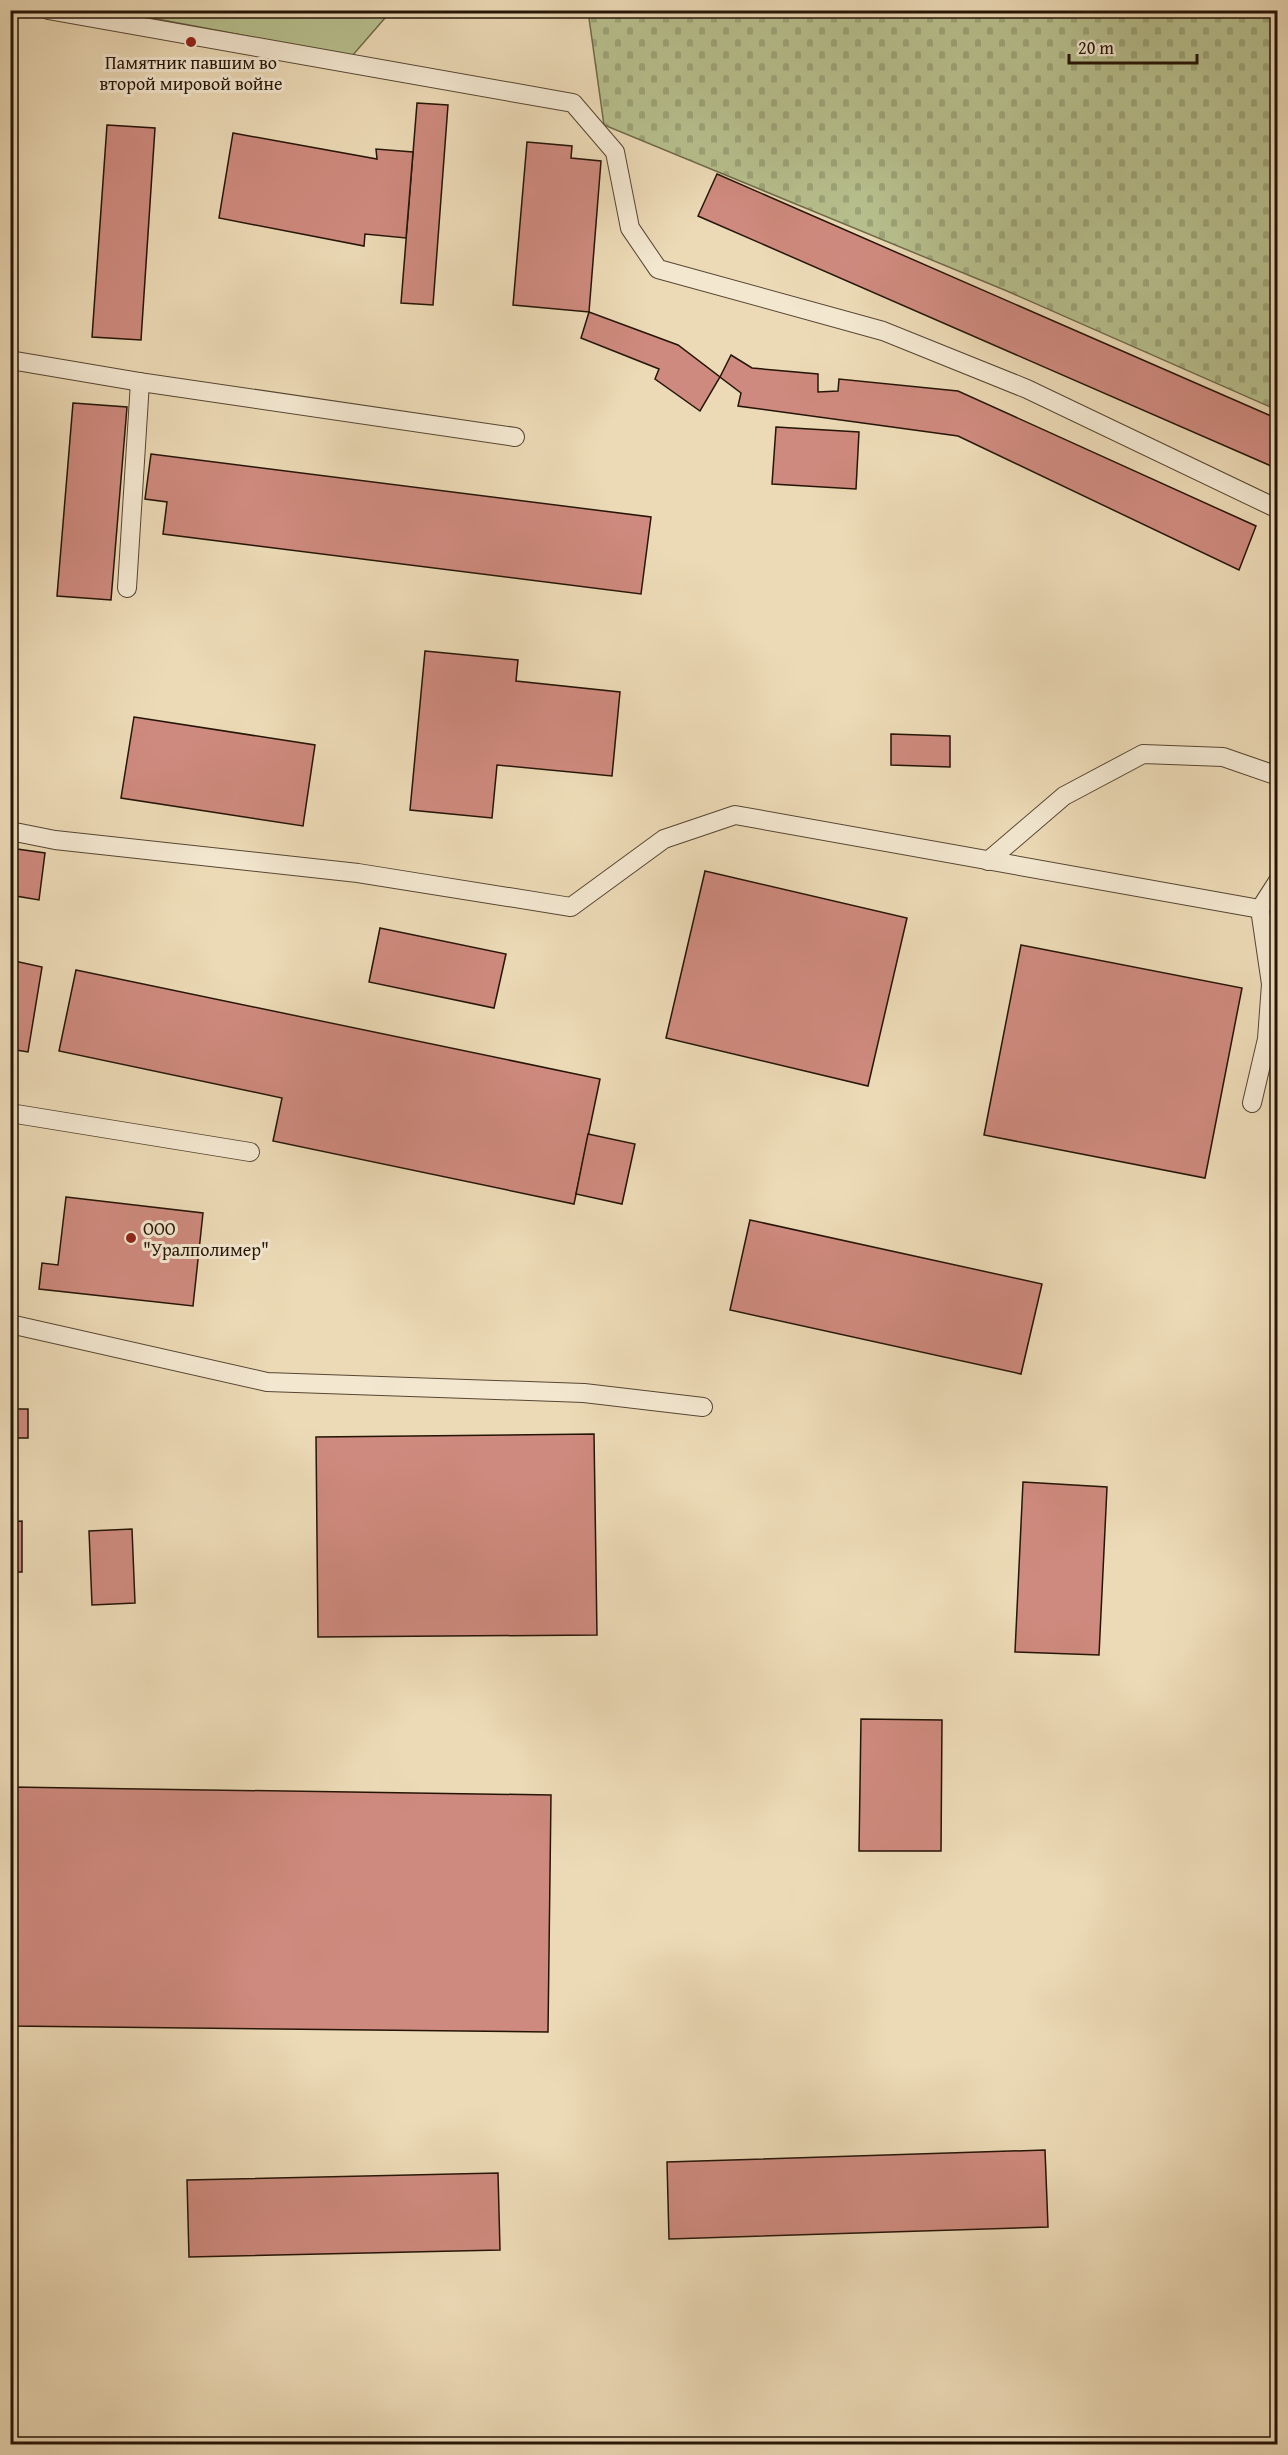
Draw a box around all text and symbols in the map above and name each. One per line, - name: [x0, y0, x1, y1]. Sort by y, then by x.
- scale bar: [1069, 27, 1196, 65]
- text: 20 m: [1078, 34, 1114, 61]
- marker: Памятник павшим во второй мировой войне: [184, 35, 198, 49]
- place label: Памятник павшим во второй мировой войне: [100, 49, 282, 97]
- place label: OOO "Уралполимер": [143, 1215, 269, 1263]
- marker: OOO "Уралполимер": [124, 1231, 138, 1245]

